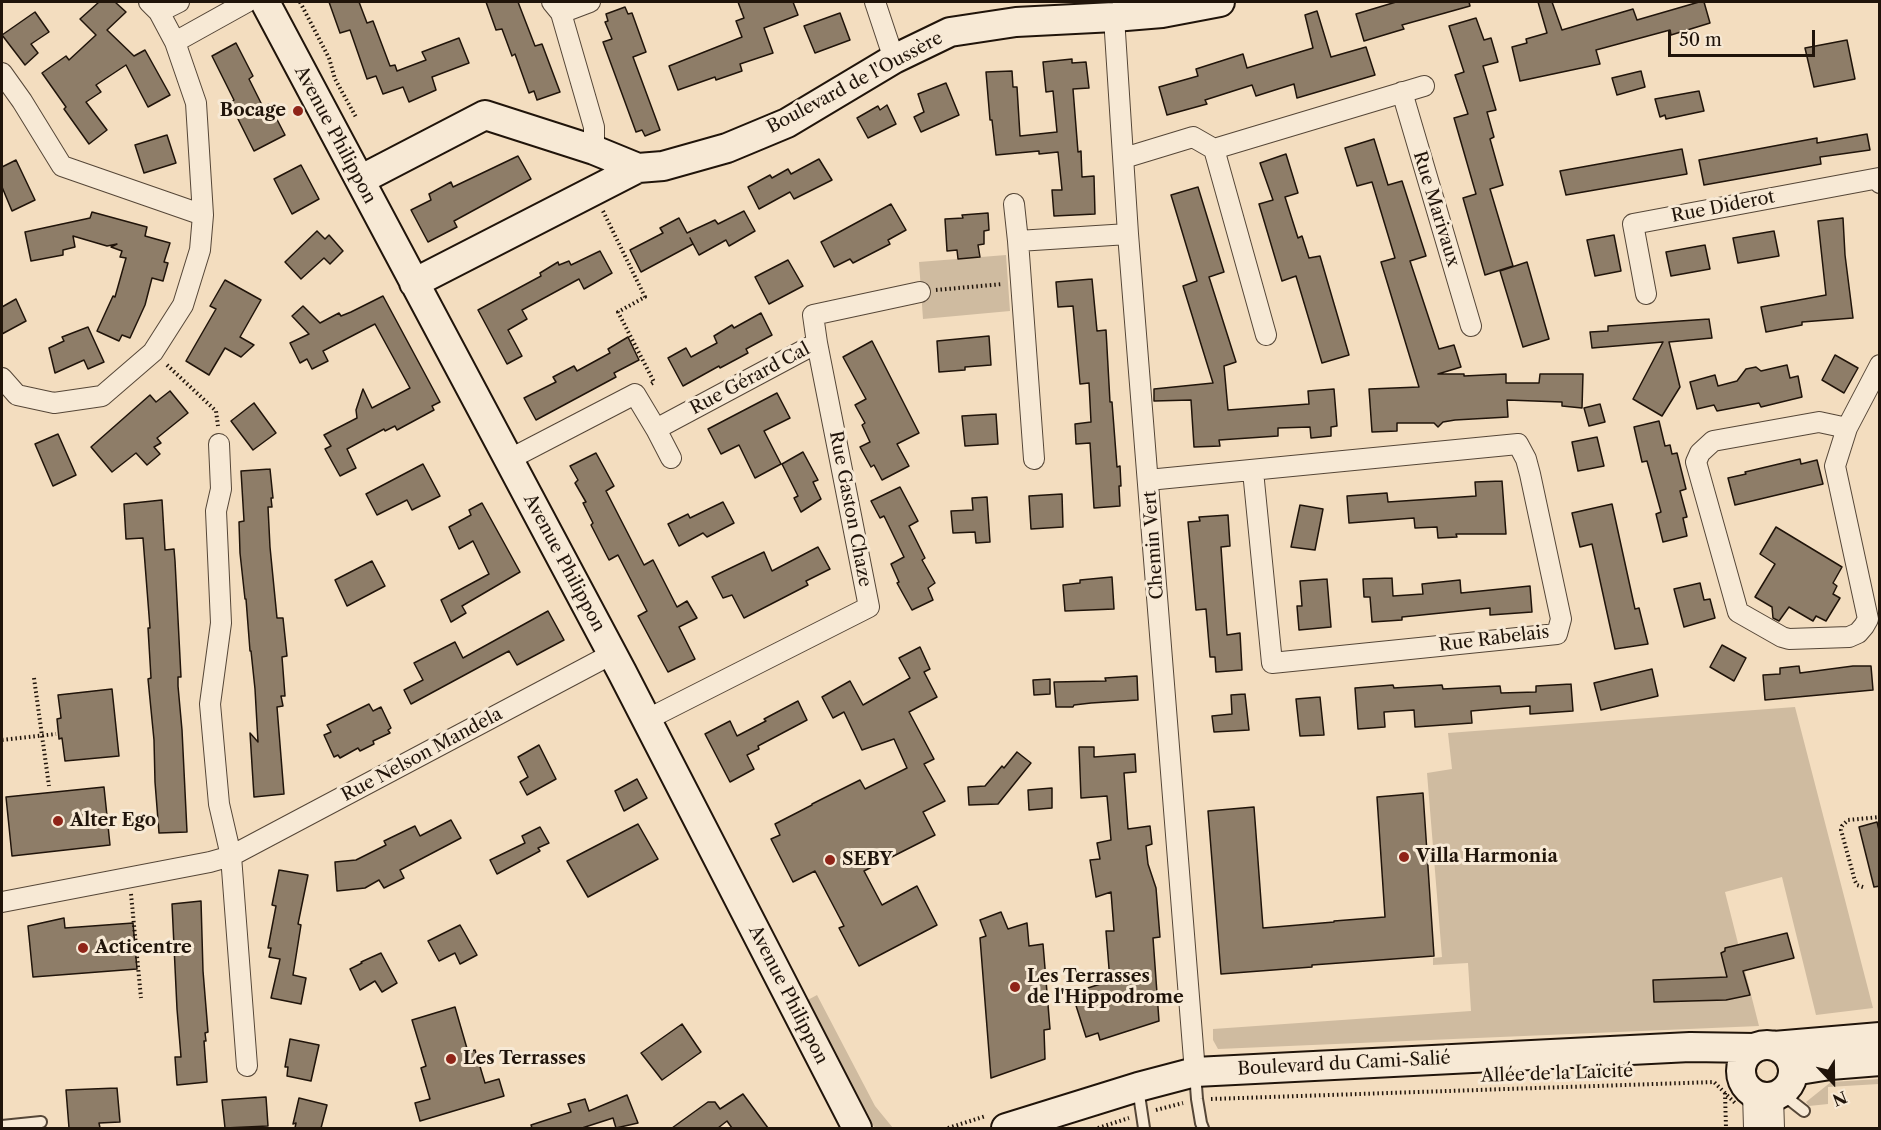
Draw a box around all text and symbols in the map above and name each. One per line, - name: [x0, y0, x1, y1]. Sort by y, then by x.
- scale bar: [1671, 18, 1818, 56]
- street label: Boulevard de l'Oussère: [763, 27, 947, 139]
- text: 50 m: [1679, 29, 1722, 51]
- street label: Avenue Philippon: [290, 62, 380, 208]
- place label: Bocage: [220, 100, 286, 122]
- marker: Bocage: [291, 104, 305, 118]
- street label: Rue Marivaux: [1408, 149, 1464, 269]
- street label: Rue Diderot: [1669, 186, 1777, 228]
- street label: Rue Gérard Cal: [686, 338, 814, 420]
- street label: Rue Gaston Chaze: [824, 429, 876, 589]
- street label: Avenue Philippon: [519, 490, 609, 636]
- street label: Chemin Vert: [1139, 490, 1169, 600]
- street label: Rue Rabelais: [1438, 622, 1550, 656]
- street label: Rue Nelson Mandela: [338, 704, 506, 806]
- place label: Alter Ego: [70, 810, 156, 832]
- marker: Alter Ego: [51, 814, 65, 828]
- place label: Villa Harmonia: [1416, 846, 1558, 868]
- place label: SEBY: [842, 849, 893, 871]
- marker: Villa Harmonia: [1397, 850, 1411, 864]
- marker: SEBY: [823, 853, 837, 867]
- street label: Avenue Philippon: [744, 922, 832, 1068]
- place label: Acticentre: [95, 937, 192, 959]
- marker: Acticentre: [76, 941, 90, 955]
- place label: Les Terrasses de l'Hippodrome: [1027, 966, 1184, 1008]
- marker: Les Terrasses de l'Hippodrome: [1008, 980, 1022, 994]
- place label: Les Terrasses: [463, 1048, 586, 1070]
- street label: Boulevard du Cami-Salié: [1237, 1048, 1451, 1080]
- marker: Les Terrasses: [444, 1052, 458, 1066]
- north arrow: [1803, 1052, 1863, 1112]
- street label: Allée de la Laïcité: [1480, 1061, 1634, 1087]
- text: N: [1830, 1087, 1850, 1111]

